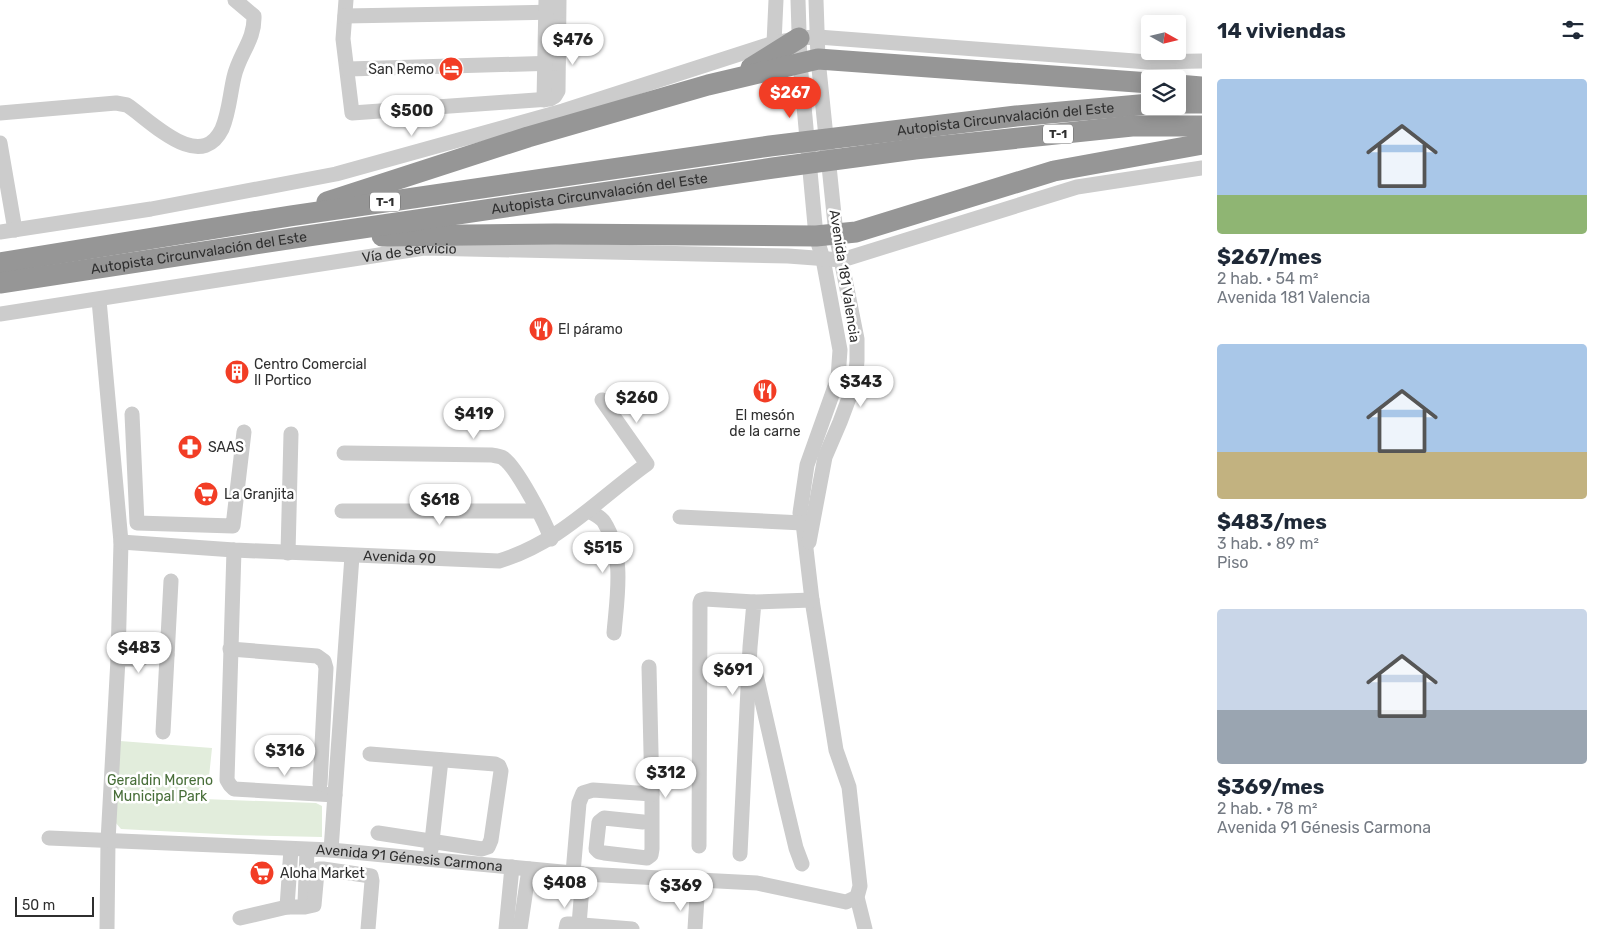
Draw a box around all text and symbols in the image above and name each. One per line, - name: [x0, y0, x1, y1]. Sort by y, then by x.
- north arrow: [1141, 15, 1186, 60]
- map controls: [1141, 15, 1186, 115]
- icon: filters: [1559, 16, 1587, 44]
- text: 14 viviendas: [1217, 18, 1346, 43]
- pin: $476: [543, 23, 603, 66]
- text: $476: [553, 30, 593, 49]
- hotel icon: San Remo: [438, 56, 464, 82]
- place label: San Remo: [368, 61, 434, 78]
- button: layers: [1141, 70, 1186, 115]
- pin: $267: [760, 76, 820, 119]
- text: $267: [770, 83, 810, 102]
- pin: $500: [382, 94, 442, 137]
- street label: Autopista Circunvalación del Este: [896, 99, 1115, 139]
- text: $500: [391, 101, 433, 120]
- icon: home: [1357, 111, 1447, 201]
- road number: T-1: [1043, 125, 1073, 144]
- street label: Autopista Circunvalación del Este: [490, 170, 709, 218]
- road number: T-1: [370, 192, 400, 212]
- street label: Avenida 181 Valencia: [826, 208, 863, 344]
- street label: Autopista Circunvalación del Este: [89, 228, 308, 278]
- street label: Vía de Servicio: [361, 240, 457, 267]
- text: $267/mes: [1217, 244, 1322, 269]
- text: 2 hab. · 54 m²: [1217, 269, 1318, 288]
- text: Avenida 181 Valencia: [1217, 288, 1370, 307]
- restaurant icon: El páramo: [528, 316, 554, 342]
- place label: El páramo: [558, 321, 623, 338]
- place label: Centro Comercial Il Portico: [254, 356, 367, 389]
- building icon: Centro Comercial Il Portico: [224, 359, 250, 385]
- pin: $343: [831, 366, 891, 408]
- text: $343: [840, 372, 882, 391]
- icon: home: [1357, 376, 1447, 466]
- restaurant icon: El mesón de la carne: [752, 378, 778, 404]
- pin: $260: [607, 382, 667, 424]
- text: $260: [616, 388, 658, 407]
- pin: $419: [444, 398, 504, 440]
- text: $419: [454, 404, 494, 423]
- place label: El mesón de la carne: [729, 407, 801, 440]
- pharmacy icon: SAAS: [177, 434, 203, 460]
- place label: SAAS: [208, 439, 244, 456]
- supermarket icon: La Granjita: [193, 481, 219, 507]
- pin: $618: [410, 484, 470, 526]
- place label: La Granjita: [224, 486, 294, 503]
- text: $618: [420, 490, 460, 509]
- text: $483/mes: [1217, 509, 1327, 534]
- pin: $515: [573, 532, 633, 574]
- text: 3 hab. · 89 m²: [1217, 534, 1319, 553]
- text: $515: [583, 538, 623, 557]
- street label: Avenida 90: [363, 547, 436, 567]
- text: Piso: [1217, 553, 1249, 572]
- pin: $483: [109, 632, 169, 674]
- text: $483: [118, 638, 161, 657]
- icon: home: [1357, 641, 1447, 731]
- pin: $691: [703, 654, 763, 696]
- text: $691: [713, 660, 753, 679]
- pin: $316: [255, 734, 315, 777]
- text: $316: [265, 741, 305, 760]
- pin: $312: [636, 756, 696, 799]
- text: $312: [646, 763, 686, 782]
- park label: Geraldin Moreno Municipal Park: [107, 772, 213, 805]
- text: $369/mes: [1217, 774, 1324, 799]
- text: 2 hab. · 78 m²: [1217, 799, 1317, 818]
- text: Avenida 91 Génesis Carmona: [1217, 818, 1431, 837]
- street label: Avenida 91 Génesis Carmona: [316, 841, 503, 875]
- supermarket icon: Aloha Market: [249, 860, 275, 886]
- place label: Aloha Market: [280, 865, 365, 882]
- pin: $408: [535, 866, 595, 909]
- pin: $369: [651, 870, 711, 912]
- text: $408: [543, 873, 587, 892]
- text: $369: [660, 876, 702, 895]
- scale bar: [15, 894, 94, 917]
- text: 50 m: [22, 897, 55, 914]

